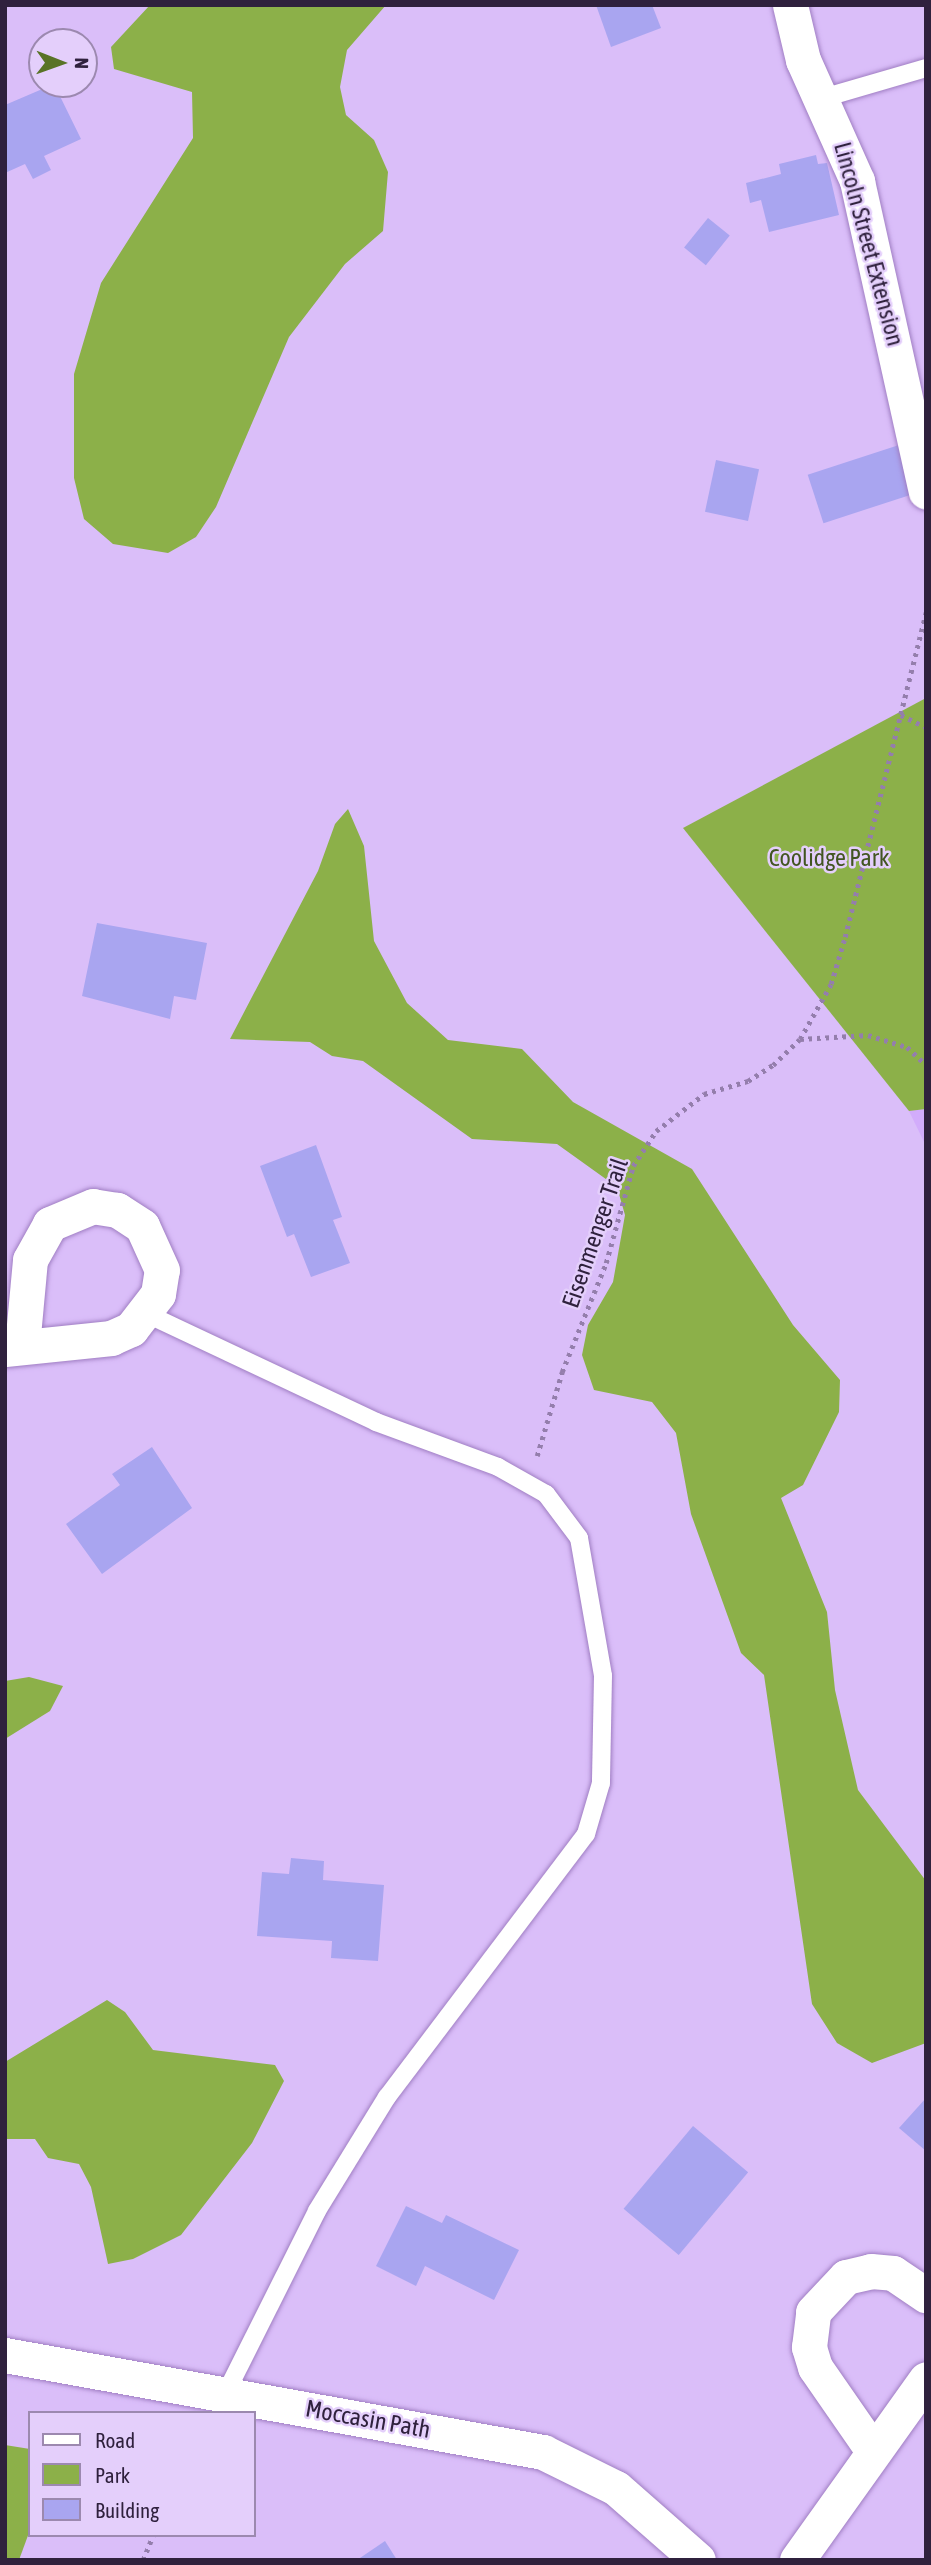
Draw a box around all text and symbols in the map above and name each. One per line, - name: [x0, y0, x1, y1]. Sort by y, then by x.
- north arrow: [28, 28, 98, 98]
- text: N: [71, 58, 93, 69]
- street label: Lincoln Street Extension: [828, 139, 910, 349]
- park label: Coolidge Park: [769, 844, 889, 872]
- street label: Eisenmenger Trail: [556, 1154, 634, 1312]
- street label: Moccasin Path: [303, 2394, 433, 2444]
- legend: [28, 2411, 256, 2537]
- text: Road: [95, 2428, 135, 2452]
- text: Park: [95, 2463, 130, 2487]
- text: Building: [95, 2498, 159, 2522]

